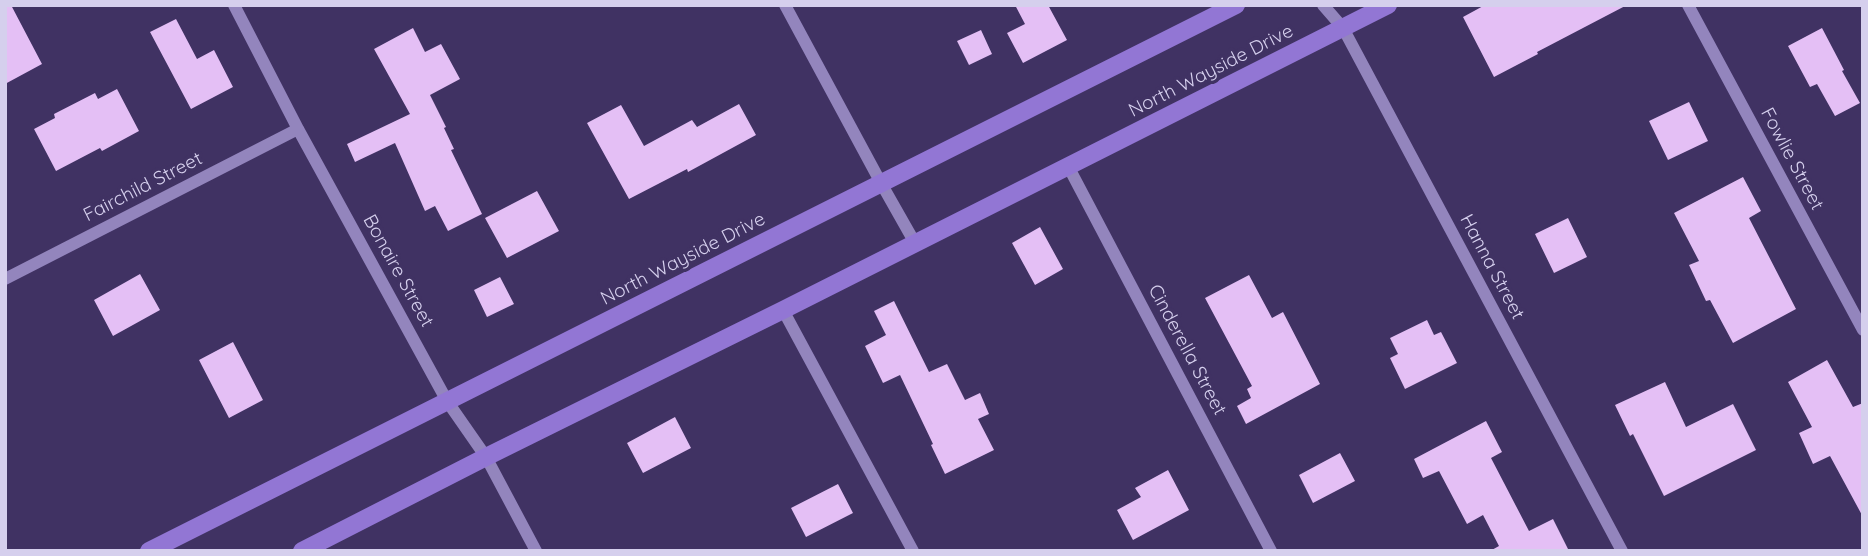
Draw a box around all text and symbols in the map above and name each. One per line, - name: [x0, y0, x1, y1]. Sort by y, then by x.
- street label: North Wayside Drive: [1125, 20, 1297, 122]
- street label: Fowlie Street: [1756, 104, 1828, 214]
- street label: Fairchild Street: [80, 147, 206, 227]
- street label: North Wayside Drive: [597, 208, 769, 310]
- street label: Bonaire Street: [358, 211, 438, 331]
- street label: Hanna Street: [1455, 211, 1529, 323]
- street label: Cinderella Street: [1143, 281, 1231, 419]

